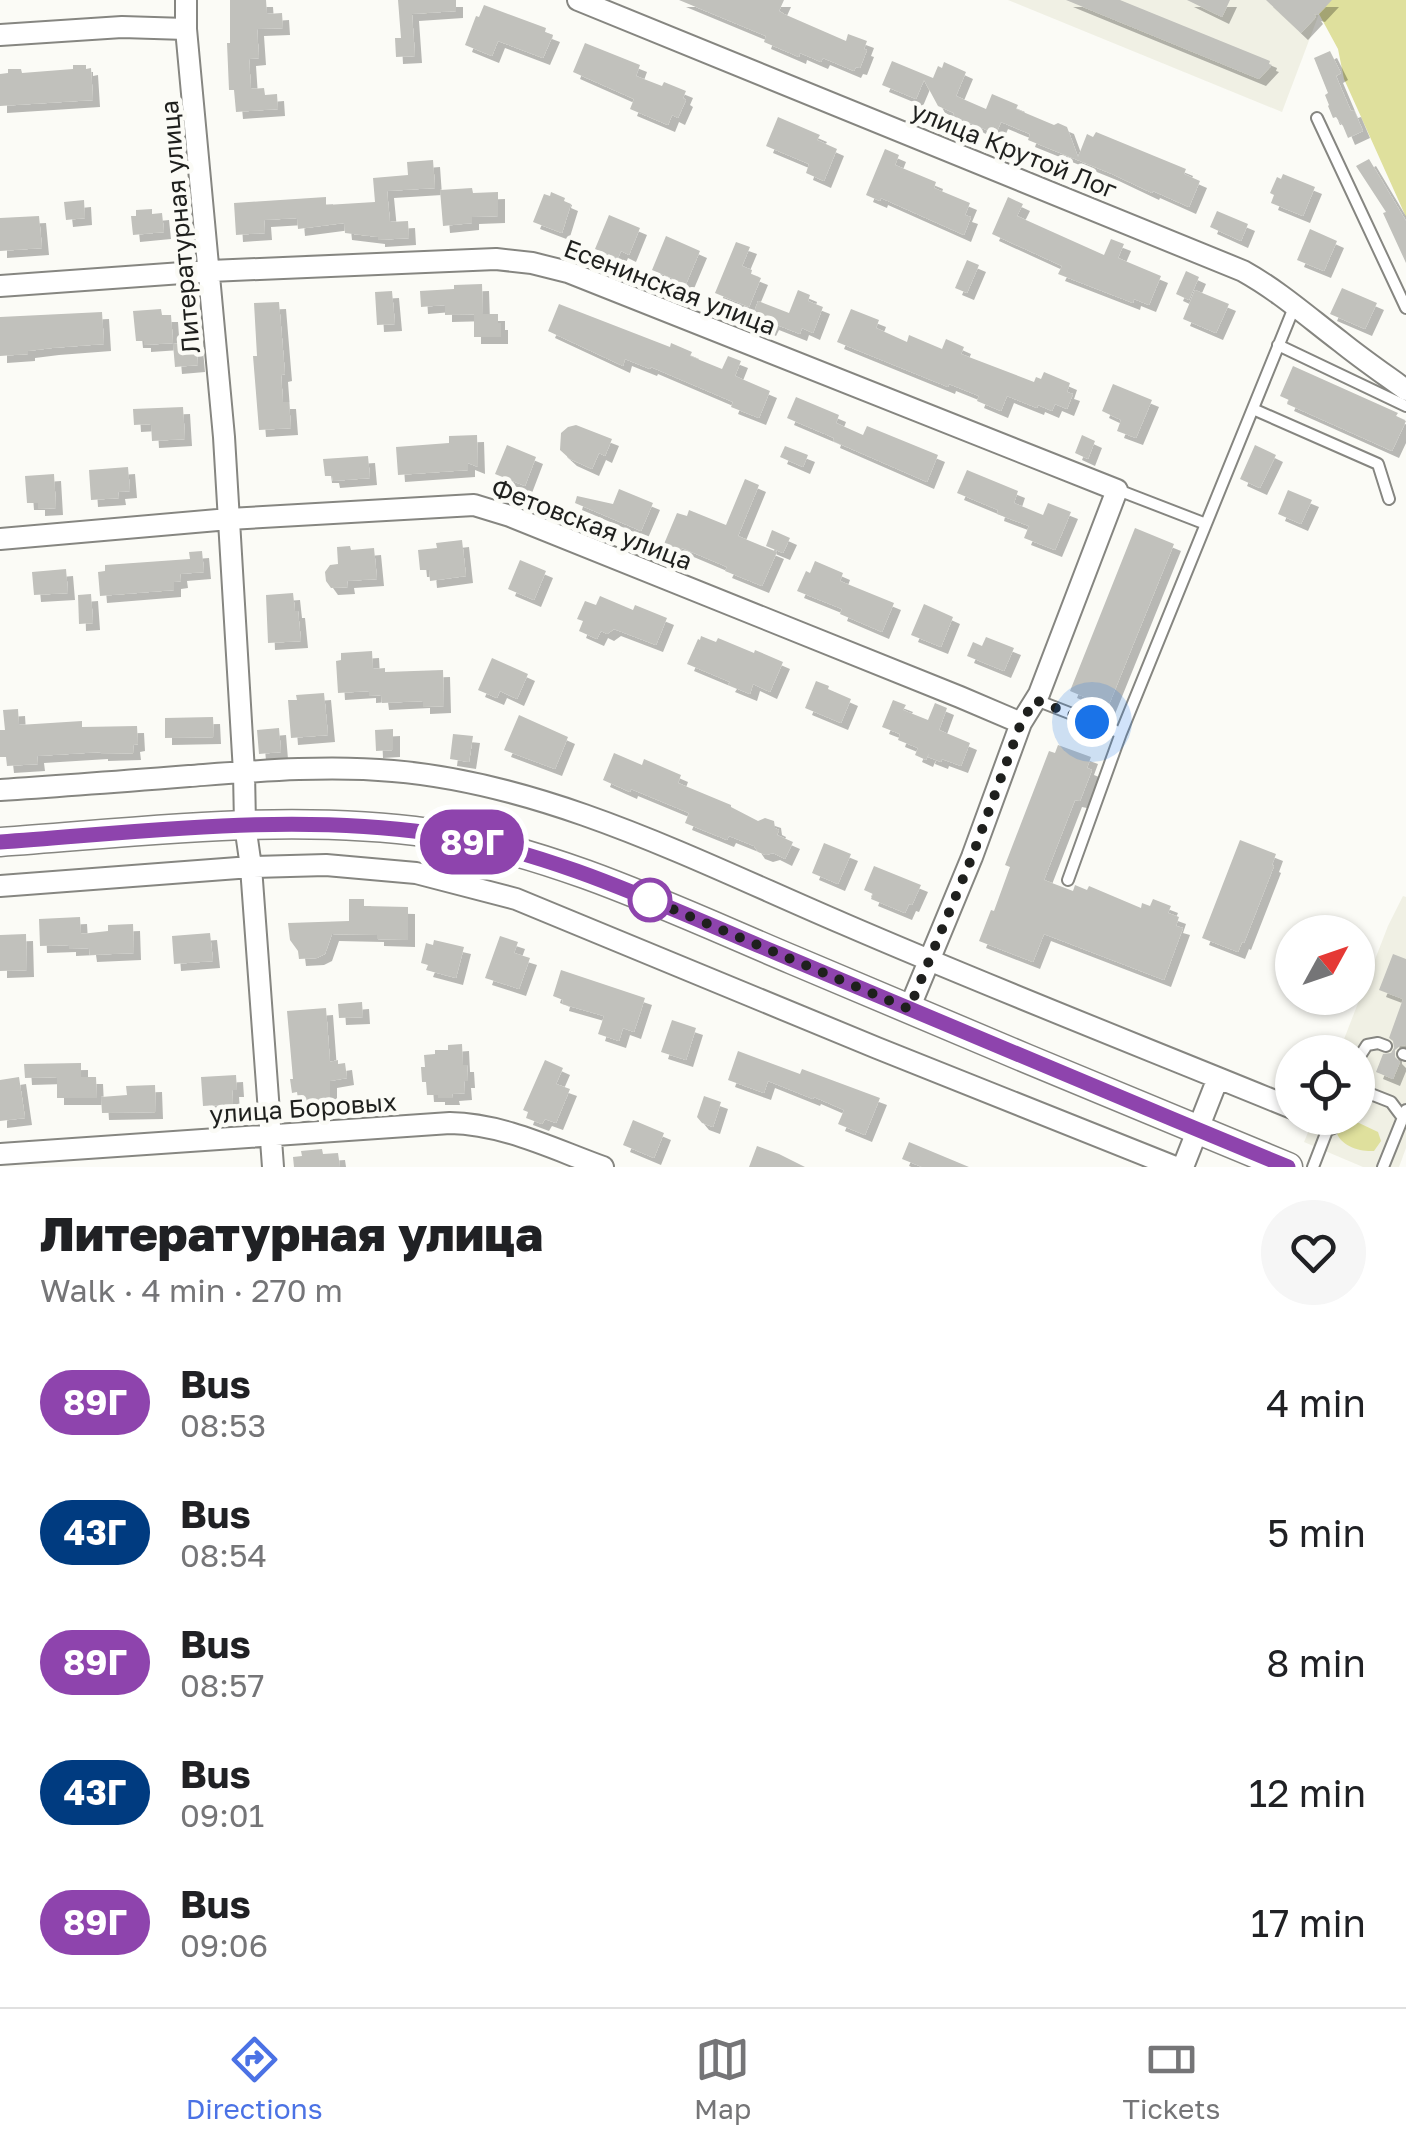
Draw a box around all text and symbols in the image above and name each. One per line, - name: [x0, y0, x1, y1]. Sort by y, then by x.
- street label: улица Крутой Лог: [907, 94, 1122, 205]
- street label: Литературная улица: [153, 99, 206, 355]
- street label: Есенинская улица: [560, 232, 781, 341]
- street label: Фетовская улица: [487, 471, 697, 576]
- your location: [1067, 697, 1117, 747]
- line badge: 89Г: [414, 810, 530, 874]
- text: 89Г: [440, 821, 504, 863]
- unlabelled marker: [629, 879, 671, 921]
- north arrow: [1275, 915, 1375, 1015]
- map controls: [1275, 915, 1375, 1135]
- button: locate: [1275, 1035, 1375, 1135]
- street label: улица Боровых: [208, 1085, 398, 1130]
- button: heart: [1261, 1200, 1366, 1305]
- text: Литературная улица: [40, 1204, 543, 1262]
- text: Walk · 4 min · 270 m: [40, 1271, 343, 1309]
- text: Bus: [180, 1361, 251, 1406]
- text: 4 min: [1266, 1380, 1366, 1425]
- text: 89Г: [63, 1381, 127, 1423]
- text: 08:53: [180, 1406, 266, 1444]
- text: Bus: [180, 1491, 251, 1536]
- text: 5 min: [1267, 1510, 1366, 1555]
- text: 43Г: [64, 1511, 126, 1553]
- text: 08:54: [180, 1536, 267, 1574]
- text: Bus: [180, 1621, 251, 1666]
- text: 8 min: [1266, 1640, 1366, 1685]
- text: 89Г: [63, 1641, 127, 1683]
- text: 08:57: [180, 1666, 264, 1704]
- text: Bus: [180, 1751, 251, 1796]
- text: 12 min: [1249, 1770, 1366, 1815]
- text: 43Г: [64, 1771, 126, 1813]
- text: 09:01: [180, 1796, 264, 1834]
- text: Bus: [180, 1881, 251, 1926]
- text: 17 min: [1251, 1900, 1366, 1945]
- text: 89Г: [63, 1901, 127, 1943]
- text: 09:06: [180, 1926, 268, 1964]
- tab: Directions: [186, 2032, 323, 2125]
- tab: Map: [694, 2032, 751, 2125]
- tab: Tickets: [1123, 2032, 1220, 2125]

